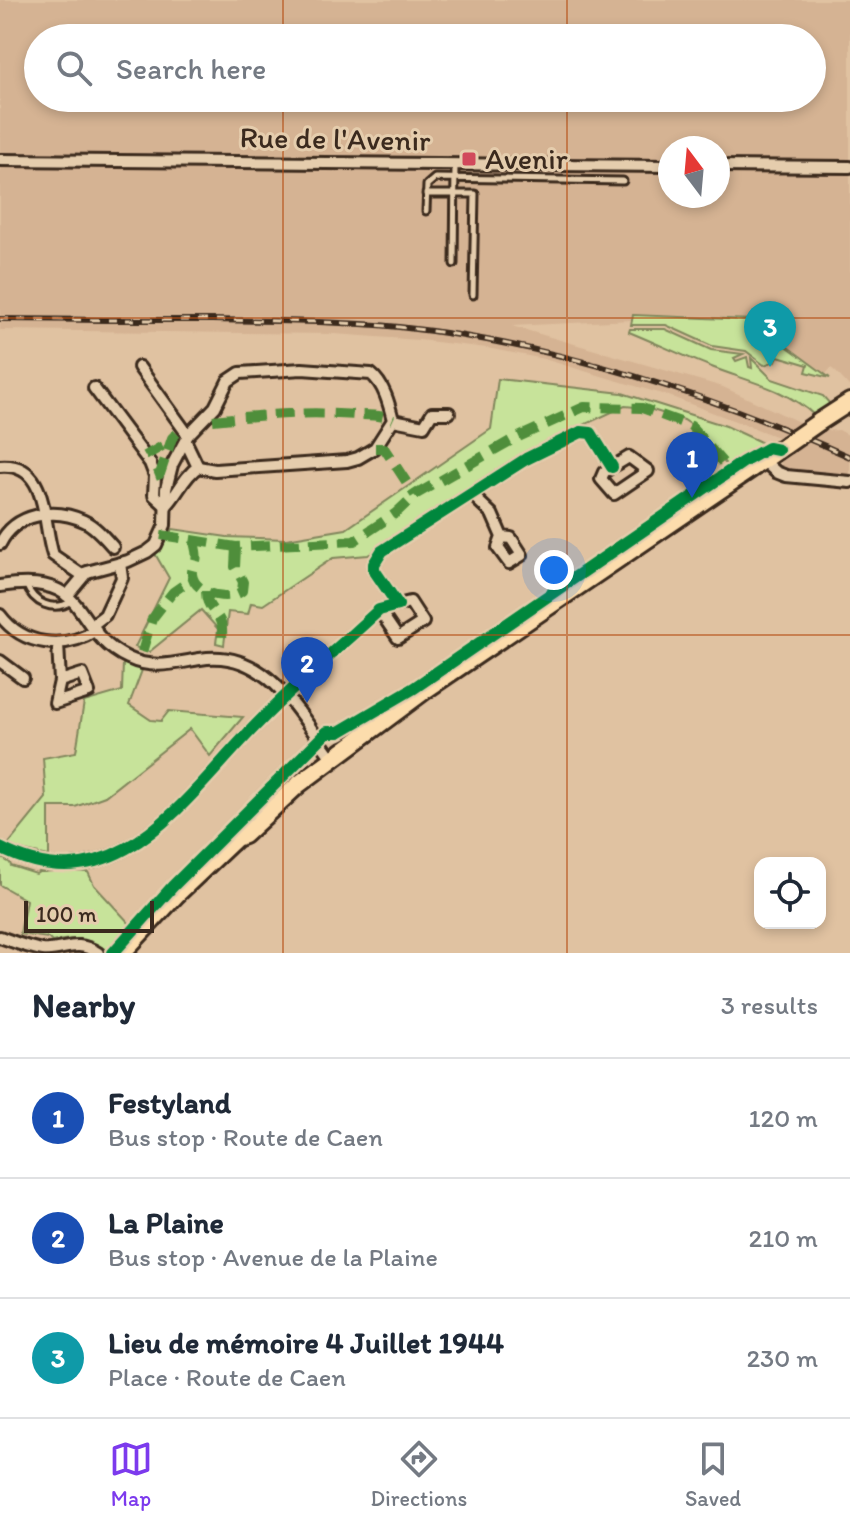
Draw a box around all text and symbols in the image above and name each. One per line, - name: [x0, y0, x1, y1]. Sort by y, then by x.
- search box: [24, 24, 826, 112]
- icon: search: [52, 46, 96, 90]
- text: Search here: [116, 50, 266, 87]
- street label: Rue de l'Avenir: [239, 118, 431, 159]
- north arrow: [658, 136, 730, 208]
- place label: Avenir: [485, 140, 568, 177]
- marker: Avenir: [460, 150, 478, 168]
- pin: 3: [744, 301, 796, 367]
- pin: 1: [666, 432, 718, 498]
- your location: [534, 550, 574, 590]
- pin: 2: [281, 637, 333, 703]
- map controls: [754, 857, 826, 929]
- button: locate: [754, 857, 826, 929]
- scale bar: [24, 897, 154, 933]
- text: 100 m: [36, 901, 97, 928]
- text: Nearby: [32, 985, 135, 1026]
- text: 3 results: [721, 989, 818, 1021]
- text: Festyland: [108, 1084, 231, 1121]
- text: 1: [52, 1102, 64, 1134]
- text: 120 m: [749, 1102, 818, 1134]
- text: Bus stop · Route de Caen: [108, 1121, 383, 1153]
- text: La Plaine: [108, 1204, 224, 1241]
- text: 2: [51, 1222, 65, 1254]
- text: 210 m: [749, 1222, 818, 1254]
- text: Bus stop · Avenue de la Plaine: [108, 1241, 438, 1273]
- text: Lieu de mémoire 4 Juillet 1944: [108, 1324, 504, 1361]
- text: 3: [51, 1342, 65, 1374]
- text: 230 m: [746, 1342, 818, 1374]
- text: Place · Route de Caen: [108, 1361, 346, 1393]
- tab: Map: [109, 1437, 153, 1512]
- tab: Directions: [371, 1437, 467, 1512]
- tab: Saved: [685, 1437, 741, 1512]

